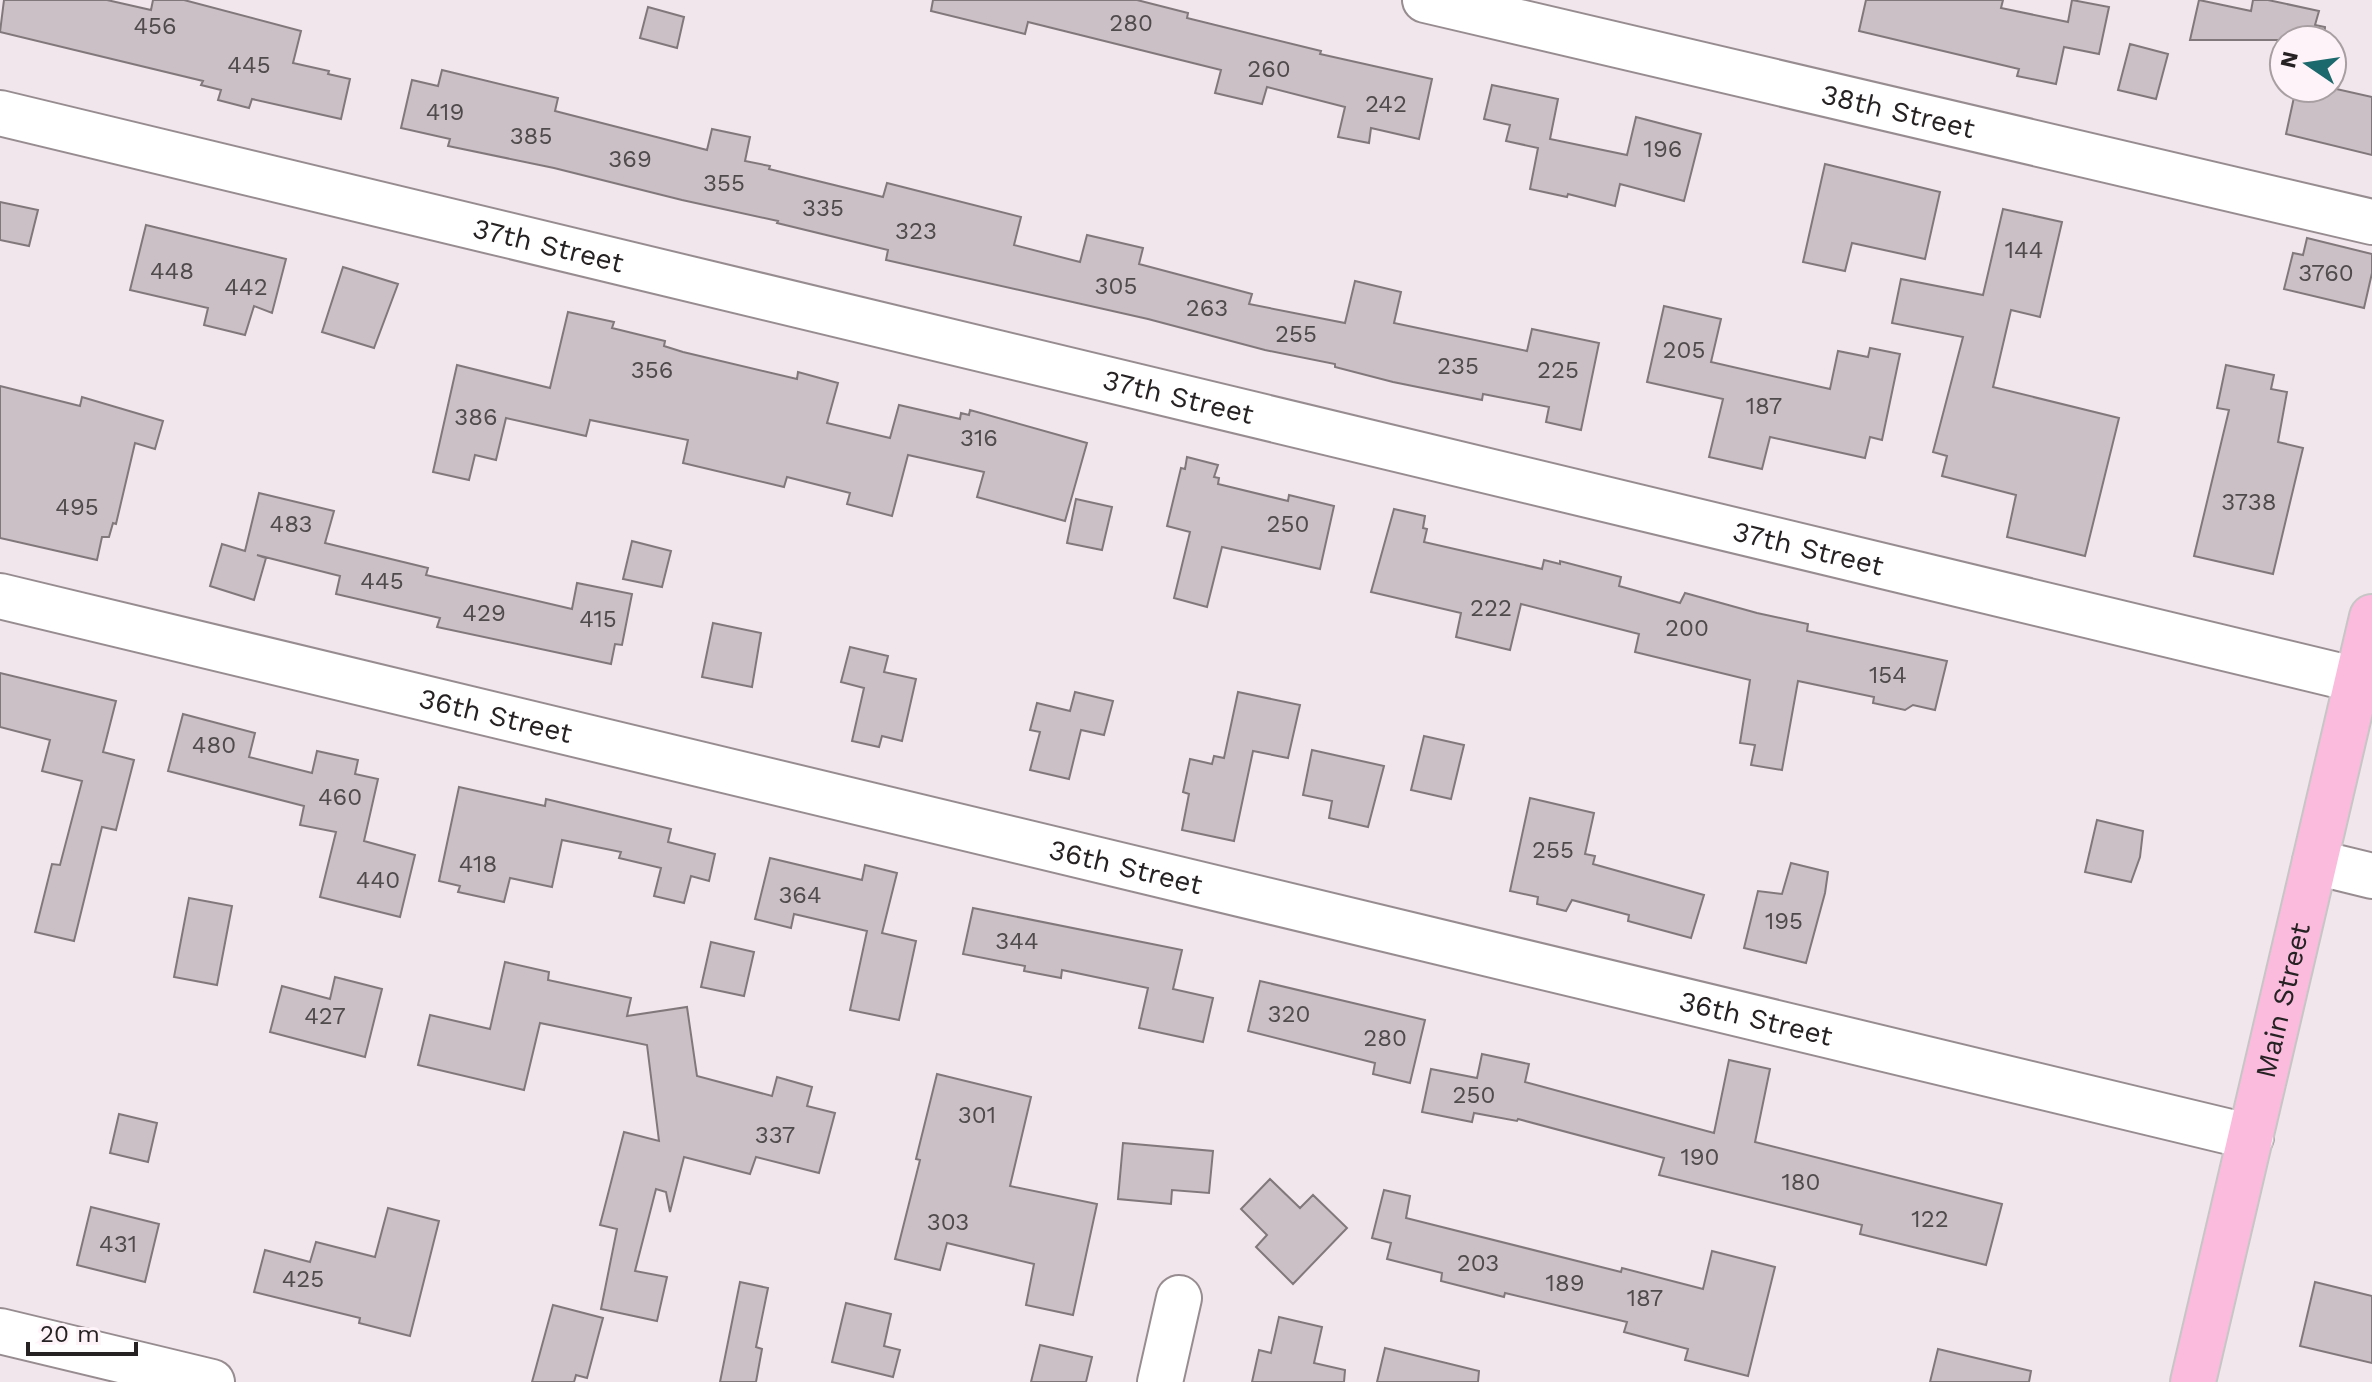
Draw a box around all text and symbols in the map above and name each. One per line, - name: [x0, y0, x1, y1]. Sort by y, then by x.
- house number: 280: [1109, 9, 1153, 37]
- house number: 456: [133, 12, 177, 40]
- north arrow: [2268, 24, 2348, 104]
- text: N: [2275, 49, 2303, 70]
- house number: 445: [227, 51, 271, 79]
- house number: 260: [1247, 55, 1291, 83]
- street label: 38th Street: [1818, 77, 1978, 145]
- house number: 242: [1365, 90, 1407, 118]
- house number: 419: [426, 98, 464, 126]
- house number: 385: [510, 122, 552, 150]
- house number: 196: [1644, 135, 1682, 163]
- house number: 369: [608, 145, 652, 173]
- house number: 355: [703, 169, 745, 197]
- house number: 335: [802, 194, 844, 222]
- street label: 37th Street: [470, 211, 627, 279]
- house number: 323: [895, 217, 937, 245]
- house number: 144: [2005, 236, 2043, 264]
- house number: 448: [150, 257, 194, 285]
- house number: 3760: [2298, 259, 2354, 287]
- house number: 305: [1095, 272, 1137, 300]
- house number: 442: [224, 273, 268, 301]
- house number: 263: [1186, 294, 1228, 322]
- house number: 255: [1275, 320, 1317, 348]
- house number: 205: [1663, 336, 1705, 364]
- house number: 235: [1437, 352, 1479, 380]
- house number: 356: [631, 356, 673, 384]
- house number: 225: [1537, 356, 1579, 384]
- street label: 37th Street: [1100, 363, 1257, 431]
- house number: 187: [1746, 392, 1782, 420]
- house number: 386: [454, 403, 498, 431]
- house number: 316: [960, 424, 998, 452]
- house number: 3738: [2221, 488, 2277, 516]
- house number: 495: [55, 493, 99, 521]
- house number: 483: [270, 510, 312, 538]
- house number: 250: [1267, 510, 1309, 538]
- street label: 37th Street: [1730, 514, 1887, 583]
- house number: 445: [360, 567, 404, 595]
- house number: 222: [1470, 594, 1512, 622]
- house number: 429: [462, 599, 506, 627]
- house number: 415: [579, 605, 617, 633]
- house number: 200: [1665, 614, 1709, 642]
- house number: 154: [1869, 661, 1907, 689]
- street label: 36th Street: [416, 681, 576, 750]
- house number: 480: [192, 731, 236, 759]
- house number: 460: [318, 783, 362, 811]
- street label: 36th Street: [1046, 833, 1206, 901]
- house number: 255: [1532, 836, 1574, 864]
- house number: 418: [459, 850, 497, 878]
- house number: 440: [356, 866, 400, 894]
- house number: 364: [778, 881, 822, 909]
- house number: 195: [1765, 907, 1803, 935]
- street label: Main Street: [2249, 919, 2317, 1081]
- house number: 344: [995, 927, 1039, 955]
- street label: 36th Street: [1676, 984, 1836, 1053]
- house number: 320: [1268, 1000, 1310, 1028]
- house number: 427: [304, 1002, 346, 1030]
- house number: 280: [1363, 1024, 1407, 1052]
- house number: 250: [1453, 1081, 1495, 1109]
- house number: 301: [958, 1101, 996, 1129]
- house number: 337: [755, 1121, 795, 1149]
- house number: 190: [1680, 1143, 1720, 1171]
- house number: 180: [1781, 1168, 1821, 1196]
- house number: 122: [1911, 1205, 1949, 1233]
- house number: 303: [927, 1208, 969, 1236]
- house number: 431: [99, 1230, 137, 1258]
- house number: 203: [1457, 1249, 1499, 1277]
- house number: 425: [282, 1265, 324, 1293]
- house number: 189: [1546, 1269, 1584, 1297]
- house number: 187: [1627, 1284, 1663, 1312]
- scale bar: [28, 1306, 136, 1356]
- text: 20 m: [40, 1320, 100, 1348]

